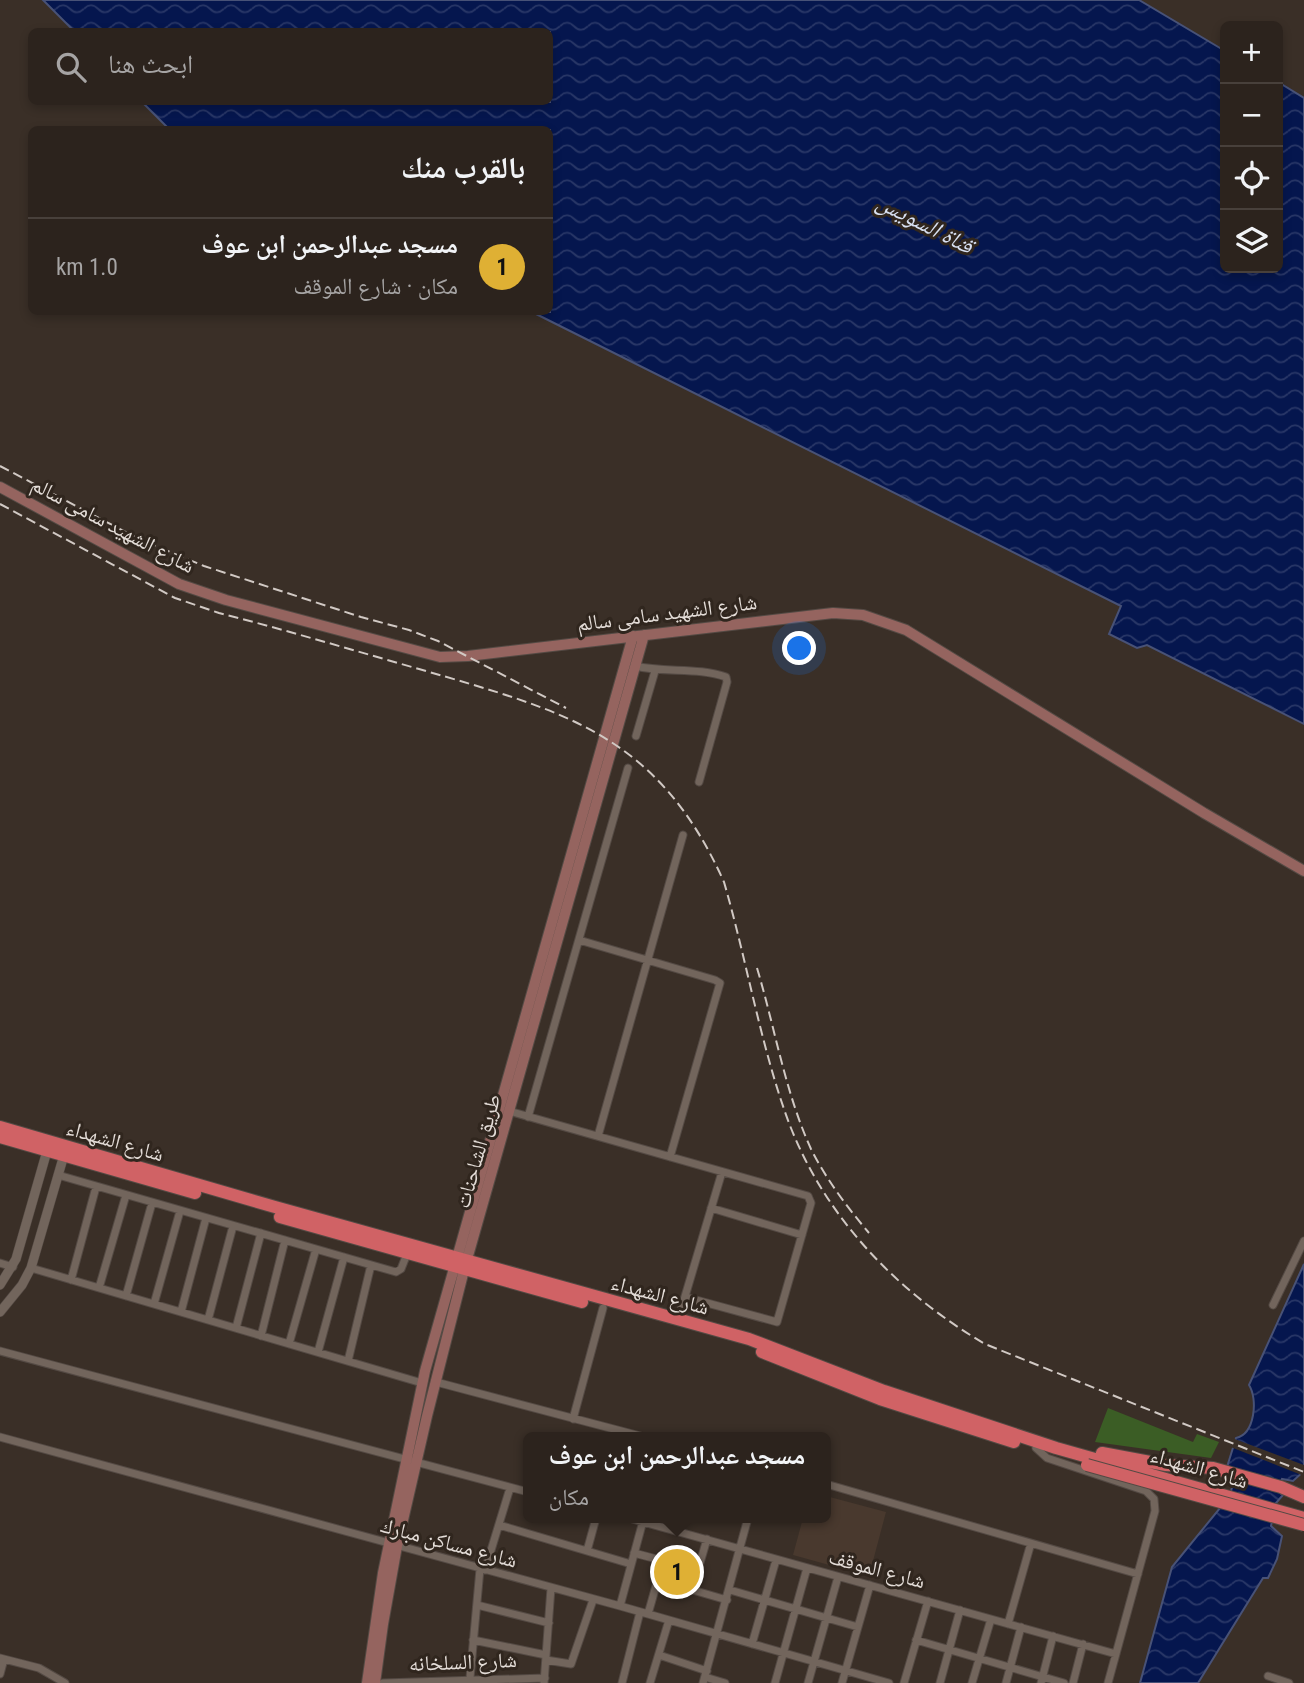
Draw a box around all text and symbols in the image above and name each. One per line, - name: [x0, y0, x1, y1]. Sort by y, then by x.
- map controls: [1220, 21, 1283, 273]
- button: +: [1220, 21, 1283, 84]
- search box: [28, 28, 553, 105]
- icon: search: [52, 48, 90, 86]
- text: ابحث هنا: [108, 49, 193, 79]
- button: −: [1220, 84, 1283, 147]
- button: locate: [1220, 147, 1283, 210]
- text: بالقرب منك: [401, 150, 525, 185]
- water label: قناة السويس: [872, 188, 981, 262]
- button: layers: [1220, 210, 1283, 273]
- text: مسجد عبدالرحمن ابن عوف: [201, 229, 458, 259]
- text: 1.0 km: [56, 254, 118, 281]
- text: 1: [496, 254, 508, 281]
- text: مكان · شارع الموقف: [293, 273, 458, 300]
- street label: شارع الشهيد سامى سالم: [26, 472, 199, 580]
- street label: شارع الشهيد سامى سالم: [576, 590, 759, 638]
- your location: [782, 631, 816, 665]
- street label: طريق الشاحنات: [450, 1091, 507, 1211]
- street label: شارع الشهداء: [63, 1116, 166, 1167]
- street label: شارع الشهداء: [608, 1270, 712, 1321]
- popup: [523, 1432, 831, 1523]
- text: مسجد عبدالرحمن ابن عوف: [549, 1440, 805, 1470]
- street label: شارع الشهداء: [1147, 1443, 1250, 1494]
- text: مكان: [549, 1484, 589, 1511]
- street label: شارع مساكن مبارك: [378, 1513, 520, 1574]
- street label: شارع الموقف: [826, 1545, 928, 1594]
- pin: 1: [654, 1546, 700, 1598]
- street label: شارع السلخانه: [409, 1648, 517, 1677]

